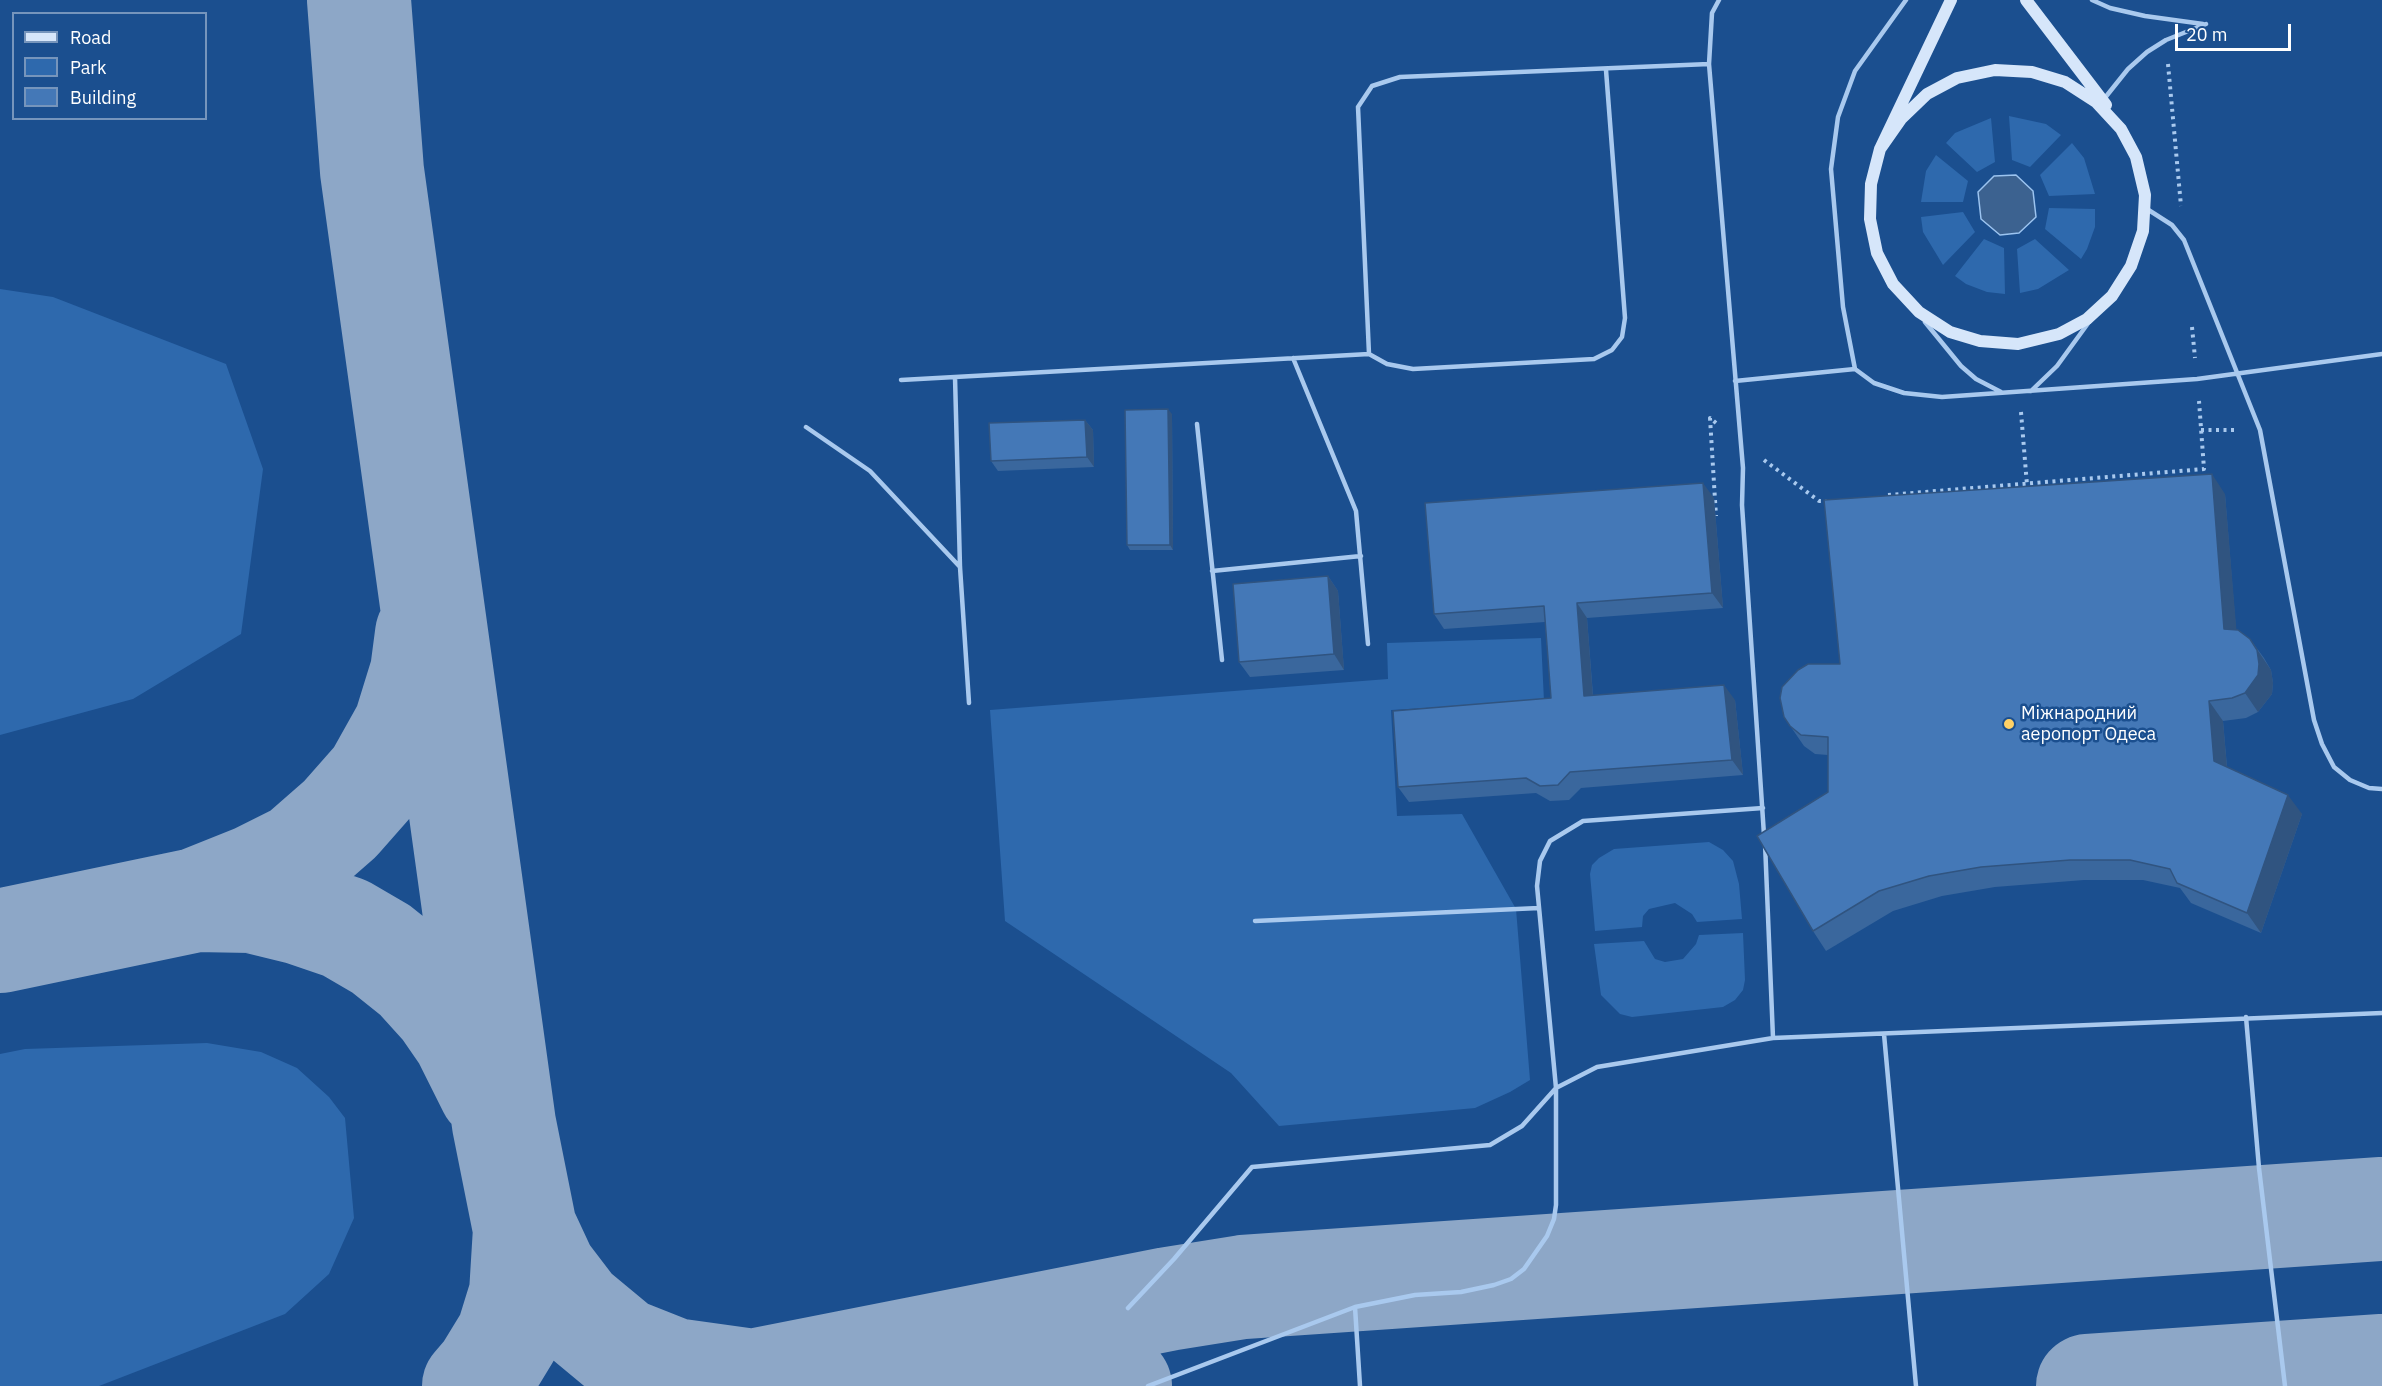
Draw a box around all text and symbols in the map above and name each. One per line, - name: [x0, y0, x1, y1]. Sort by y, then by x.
- legend: [12, 12, 207, 120]
- scale bar: [2178, 12, 2294, 50]
- text: 20 m: [2186, 23, 2228, 46]
- text: Road: [70, 26, 111, 49]
- text: Park: [70, 56, 106, 79]
- text: Building: [70, 86, 136, 109]
- place label: Міжнародний аеропорт Одеса: [2021, 703, 2156, 746]
- marker: Міжнародний аеропорт Одеса: [2002, 717, 2016, 731]

